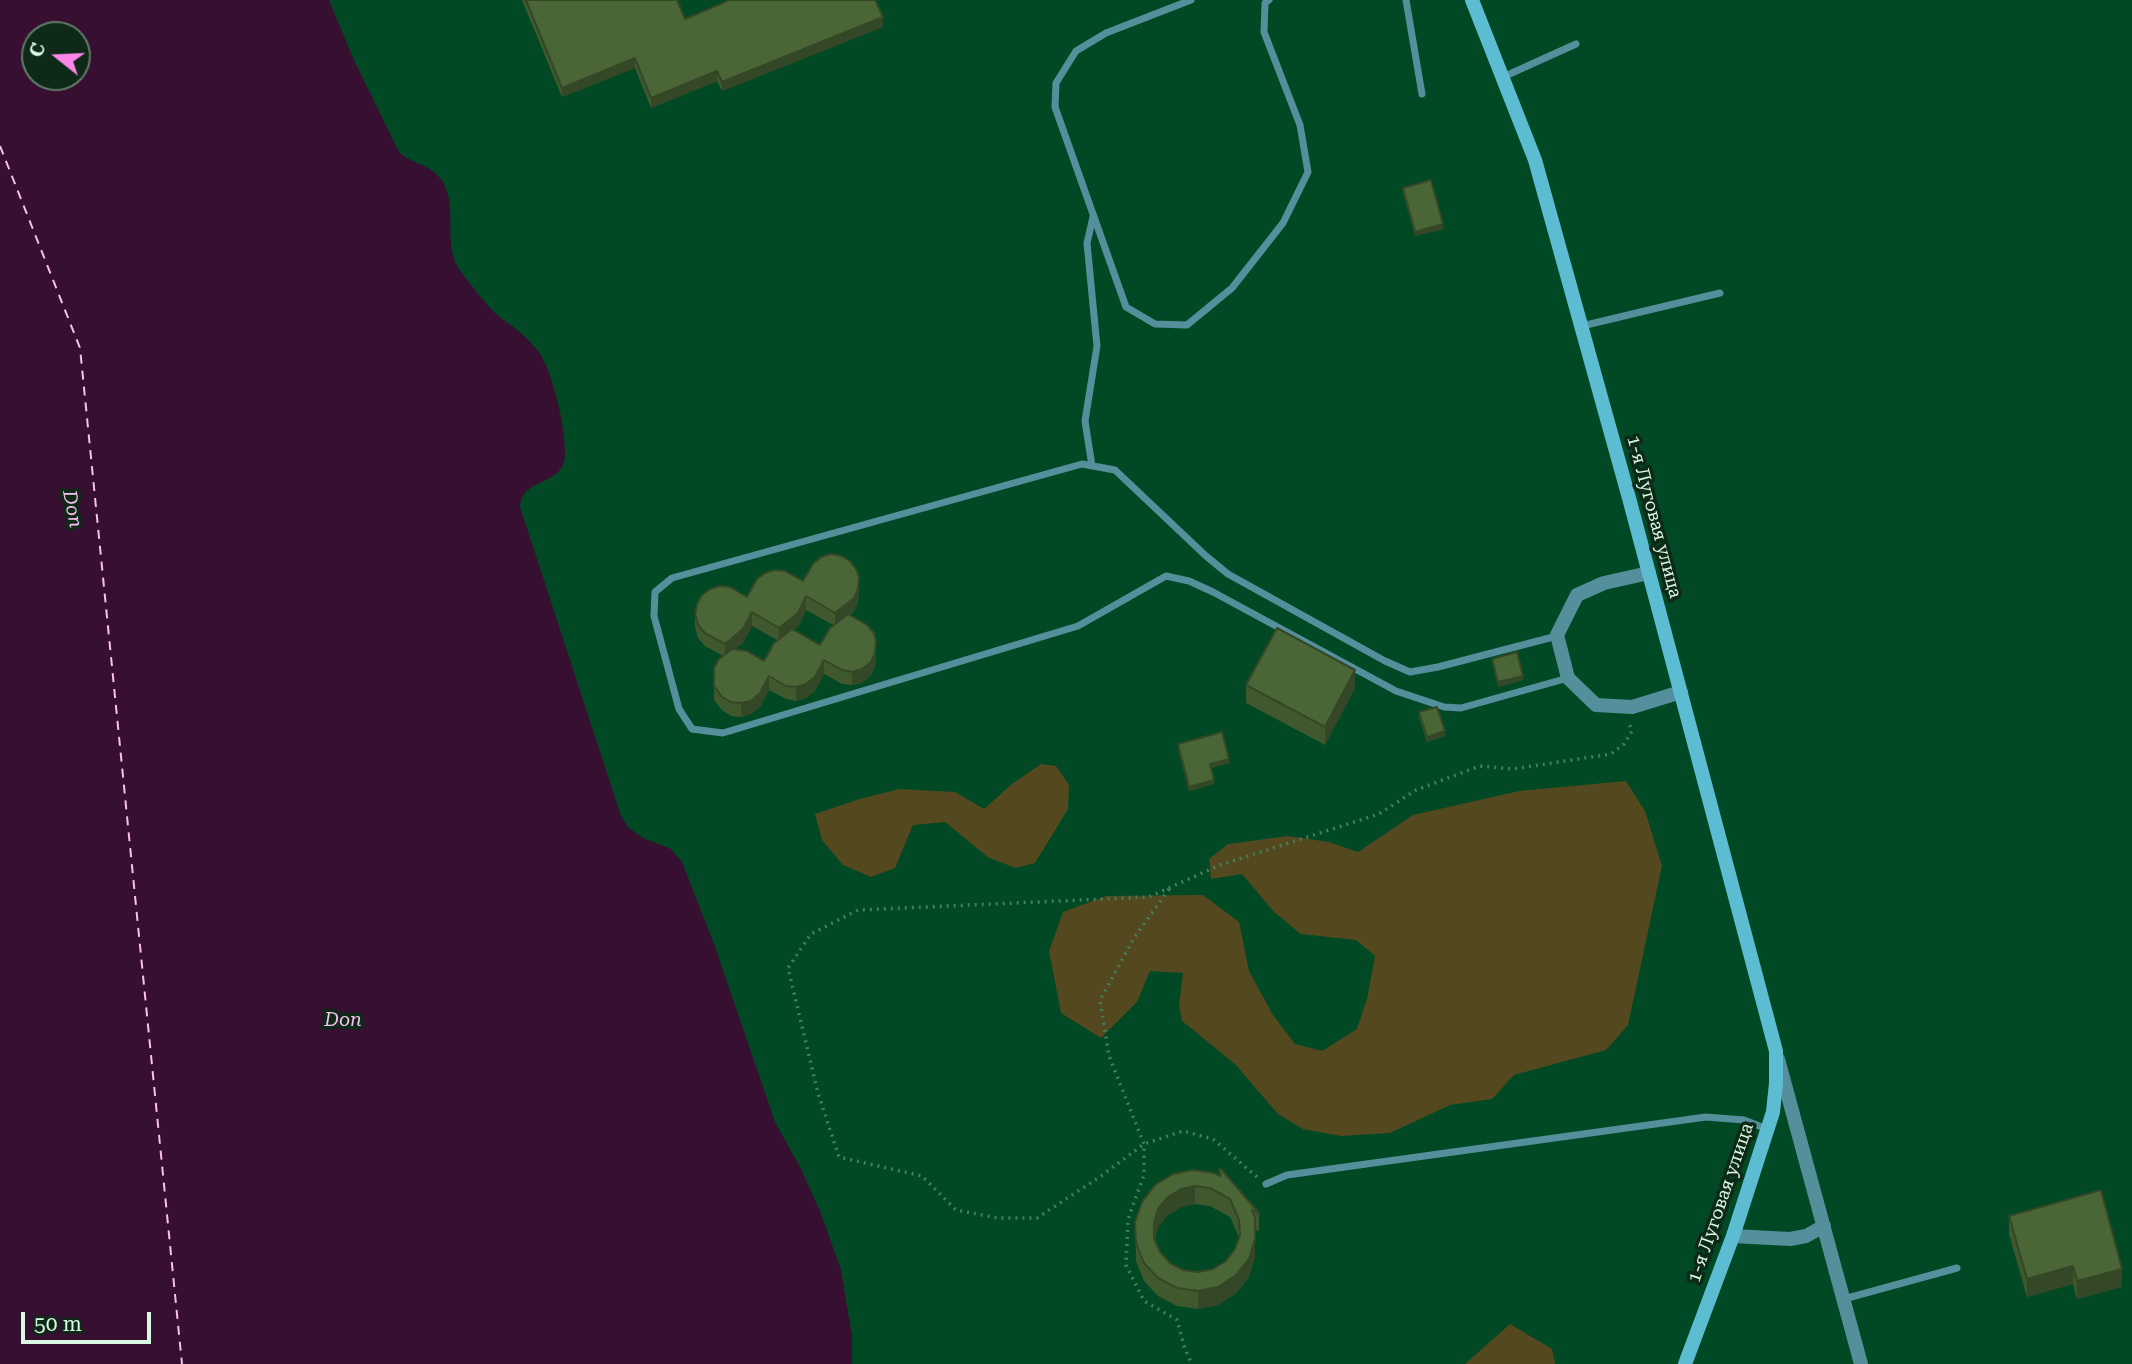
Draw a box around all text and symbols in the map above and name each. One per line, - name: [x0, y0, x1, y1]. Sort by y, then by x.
- north arrow: [21, 21, 91, 91]
- text: С: [24, 40, 50, 60]
- street label: 1-я Луговая улица: [1622, 433, 1686, 601]
- water label: Don: [57, 488, 87, 530]
- water label: Don: [324, 1009, 362, 1031]
- street label: 1-я Луговая улица: [1684, 1120, 1758, 1286]
- scale bar: [24, 1298, 154, 1342]
- text: 50 m: [34, 1312, 82, 1336]

